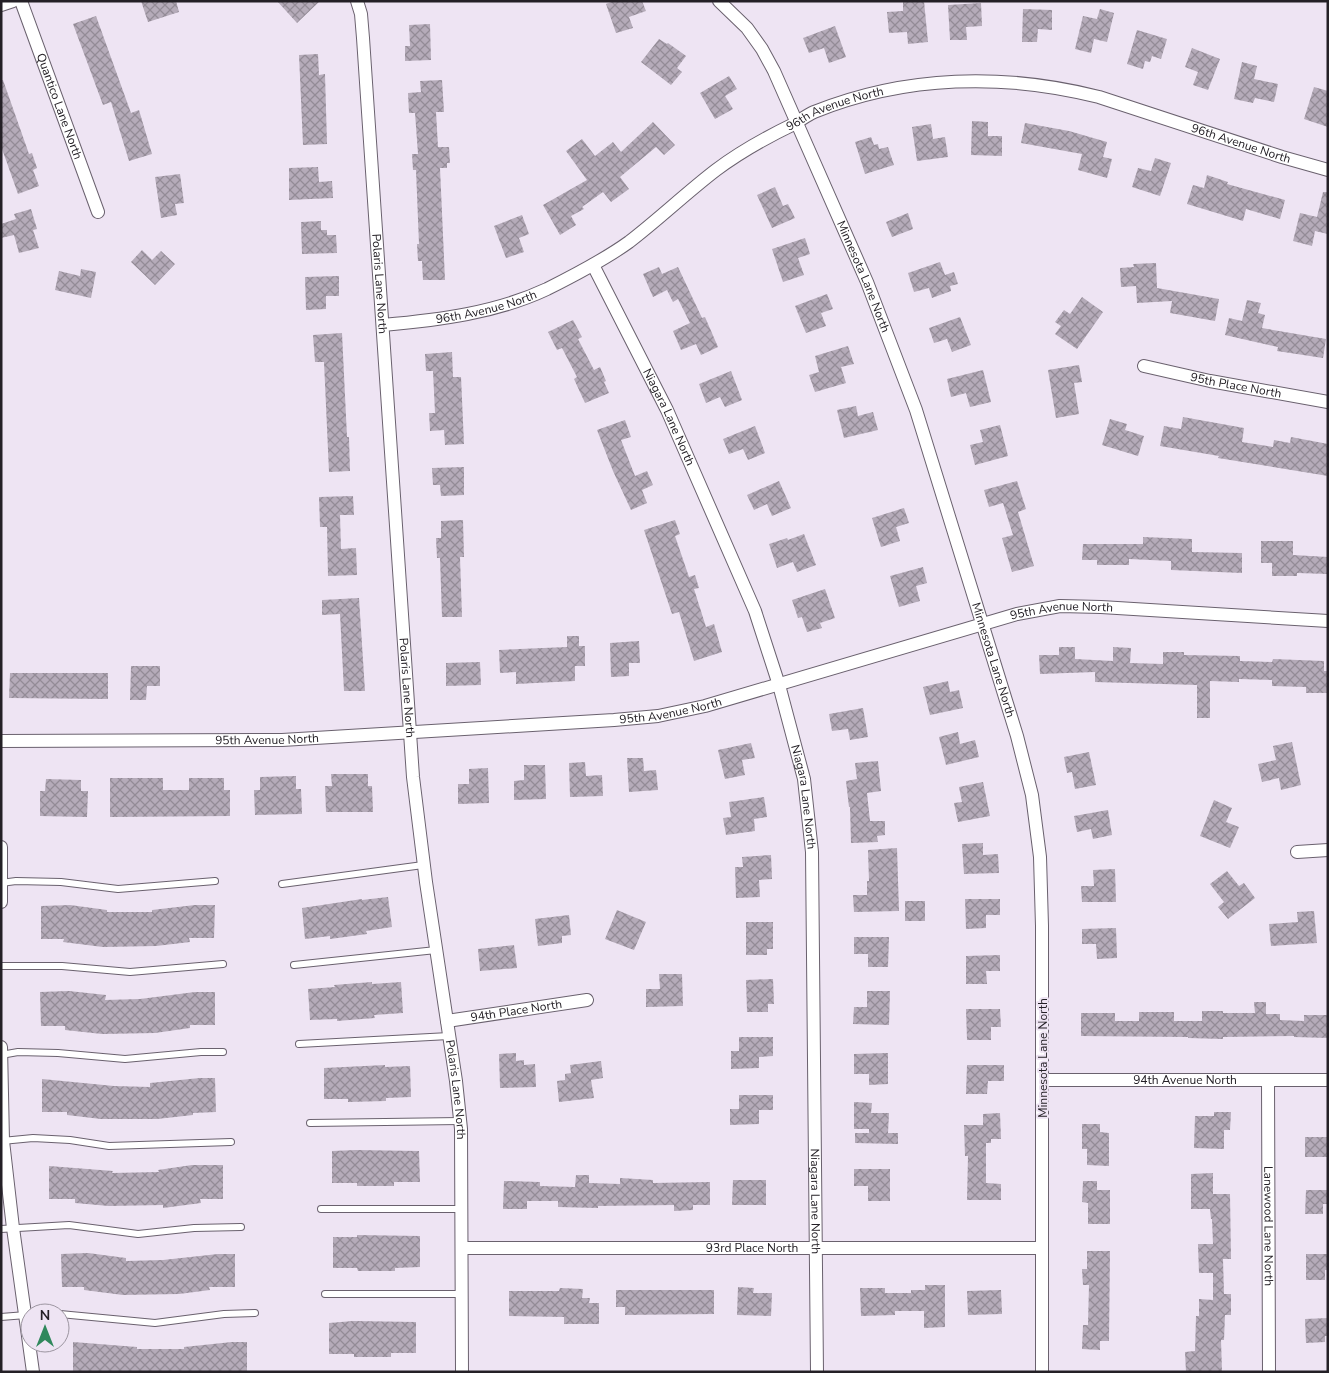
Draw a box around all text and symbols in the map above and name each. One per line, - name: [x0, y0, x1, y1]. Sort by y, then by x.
- street label: Quantico Lane North: [33, 51, 86, 161]
- street label: 96th Avenue North: [783, 83, 885, 135]
- street label: 96th Avenue North: [1189, 120, 1293, 167]
- street label: Minnesota Lane North: [833, 218, 894, 335]
- street label: Polaris Lane North: [368, 233, 391, 334]
- street label: 96th Avenue North: [435, 286, 539, 327]
- street label: Niagara Lane North: [639, 366, 698, 468]
- street label: 95th Place North: [1189, 369, 1283, 402]
- street label: 95th Avenue North: [1008, 598, 1113, 624]
- street label: Minnesota Lane North: [968, 600, 1019, 719]
- street label: Polaris Lane North: [396, 637, 418, 738]
- street label: 95th Avenue North: [619, 694, 724, 727]
- street label: 95th Avenue North: [215, 730, 319, 748]
- street label: Niagara Lane North: [787, 743, 820, 850]
- street label: 94th Place North: [469, 996, 563, 1025]
- street label: Minnesota Lane North: [1035, 998, 1051, 1118]
- street label: Polaris Lane North: [442, 1039, 469, 1140]
- street label: 94th Avenue North: [1133, 1072, 1237, 1088]
- street label: Niagara Lane North: [807, 1148, 824, 1254]
- street label: Lanewood Lane North: [1260, 1166, 1277, 1286]
- street label: 93rd Place North: [706, 1240, 798, 1256]
- north arrow: [20, 1303, 70, 1353]
- text: N: [40, 1306, 50, 1325]

